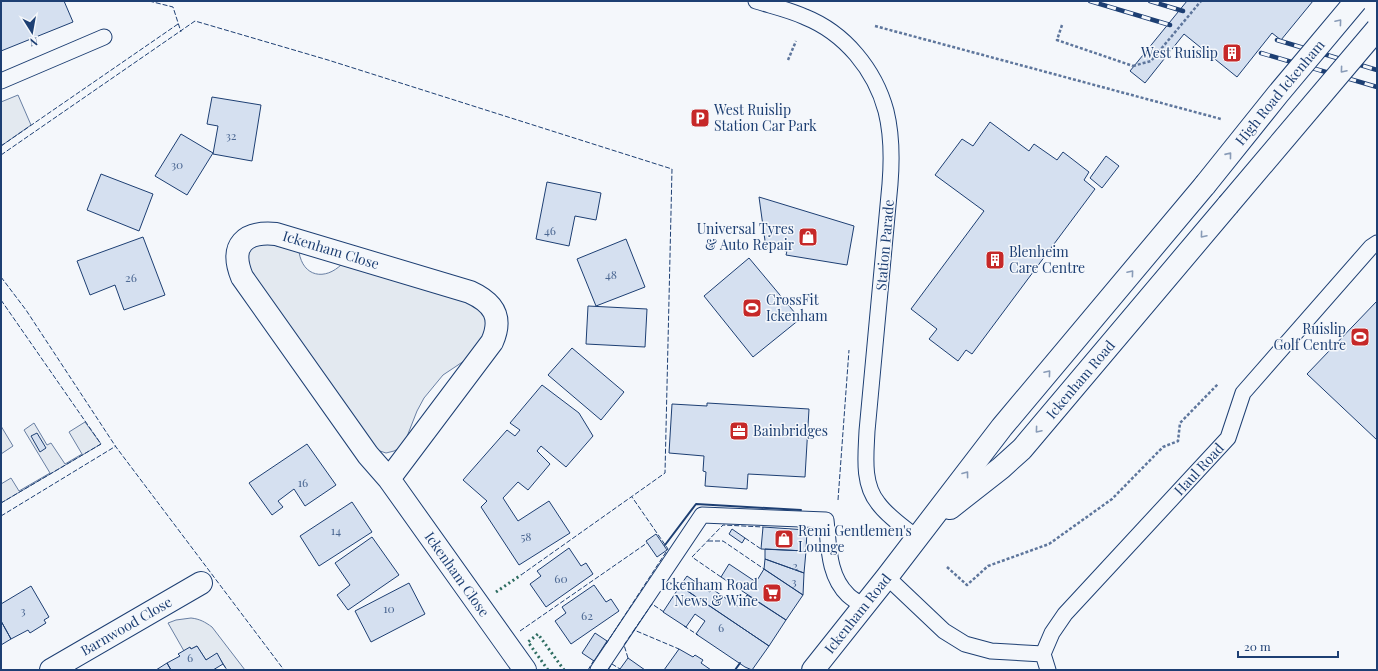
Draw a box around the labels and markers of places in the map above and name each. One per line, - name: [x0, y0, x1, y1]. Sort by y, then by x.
- building icon: West Ruislip: [1221, 42, 1243, 64]
- place label: West Ruislip: [1140, 43, 1218, 62]
- place label: West Ruislip Station Car Park: [713, 100, 817, 135]
- parking icon: West Ruislip Station Car Park: [689, 107, 711, 129]
- place label: Universal Tyres & Auto Repair: [697, 219, 795, 254]
- shop icon: Universal Tyres & Auto Repair: [797, 226, 819, 248]
- place label: Blenheim Care Centre: [1009, 242, 1085, 277]
- building icon: Blenheim Care Centre: [984, 249, 1006, 271]
- place label: CrossFit Ickenham: [766, 290, 828, 325]
- sports icon: CrossFit Ickenham: [741, 297, 763, 319]
- place label: Ruislip Golf Centre: [1273, 319, 1346, 354]
- sports icon: Ruislip Golf Centre: [1349, 326, 1371, 348]
- office icon: Bainbridges: [728, 420, 750, 442]
- place label: Bainbridges: [753, 421, 828, 440]
- place label: Remi Gentlemen's Lounge: [798, 521, 912, 556]
- shop icon: Remi Gentlemen's Lounge: [773, 528, 795, 550]
- place label: Ickenham Road News & Wine: [661, 575, 758, 610]
- supermarket icon: Ickenham Road News & Wine: [761, 582, 783, 604]

